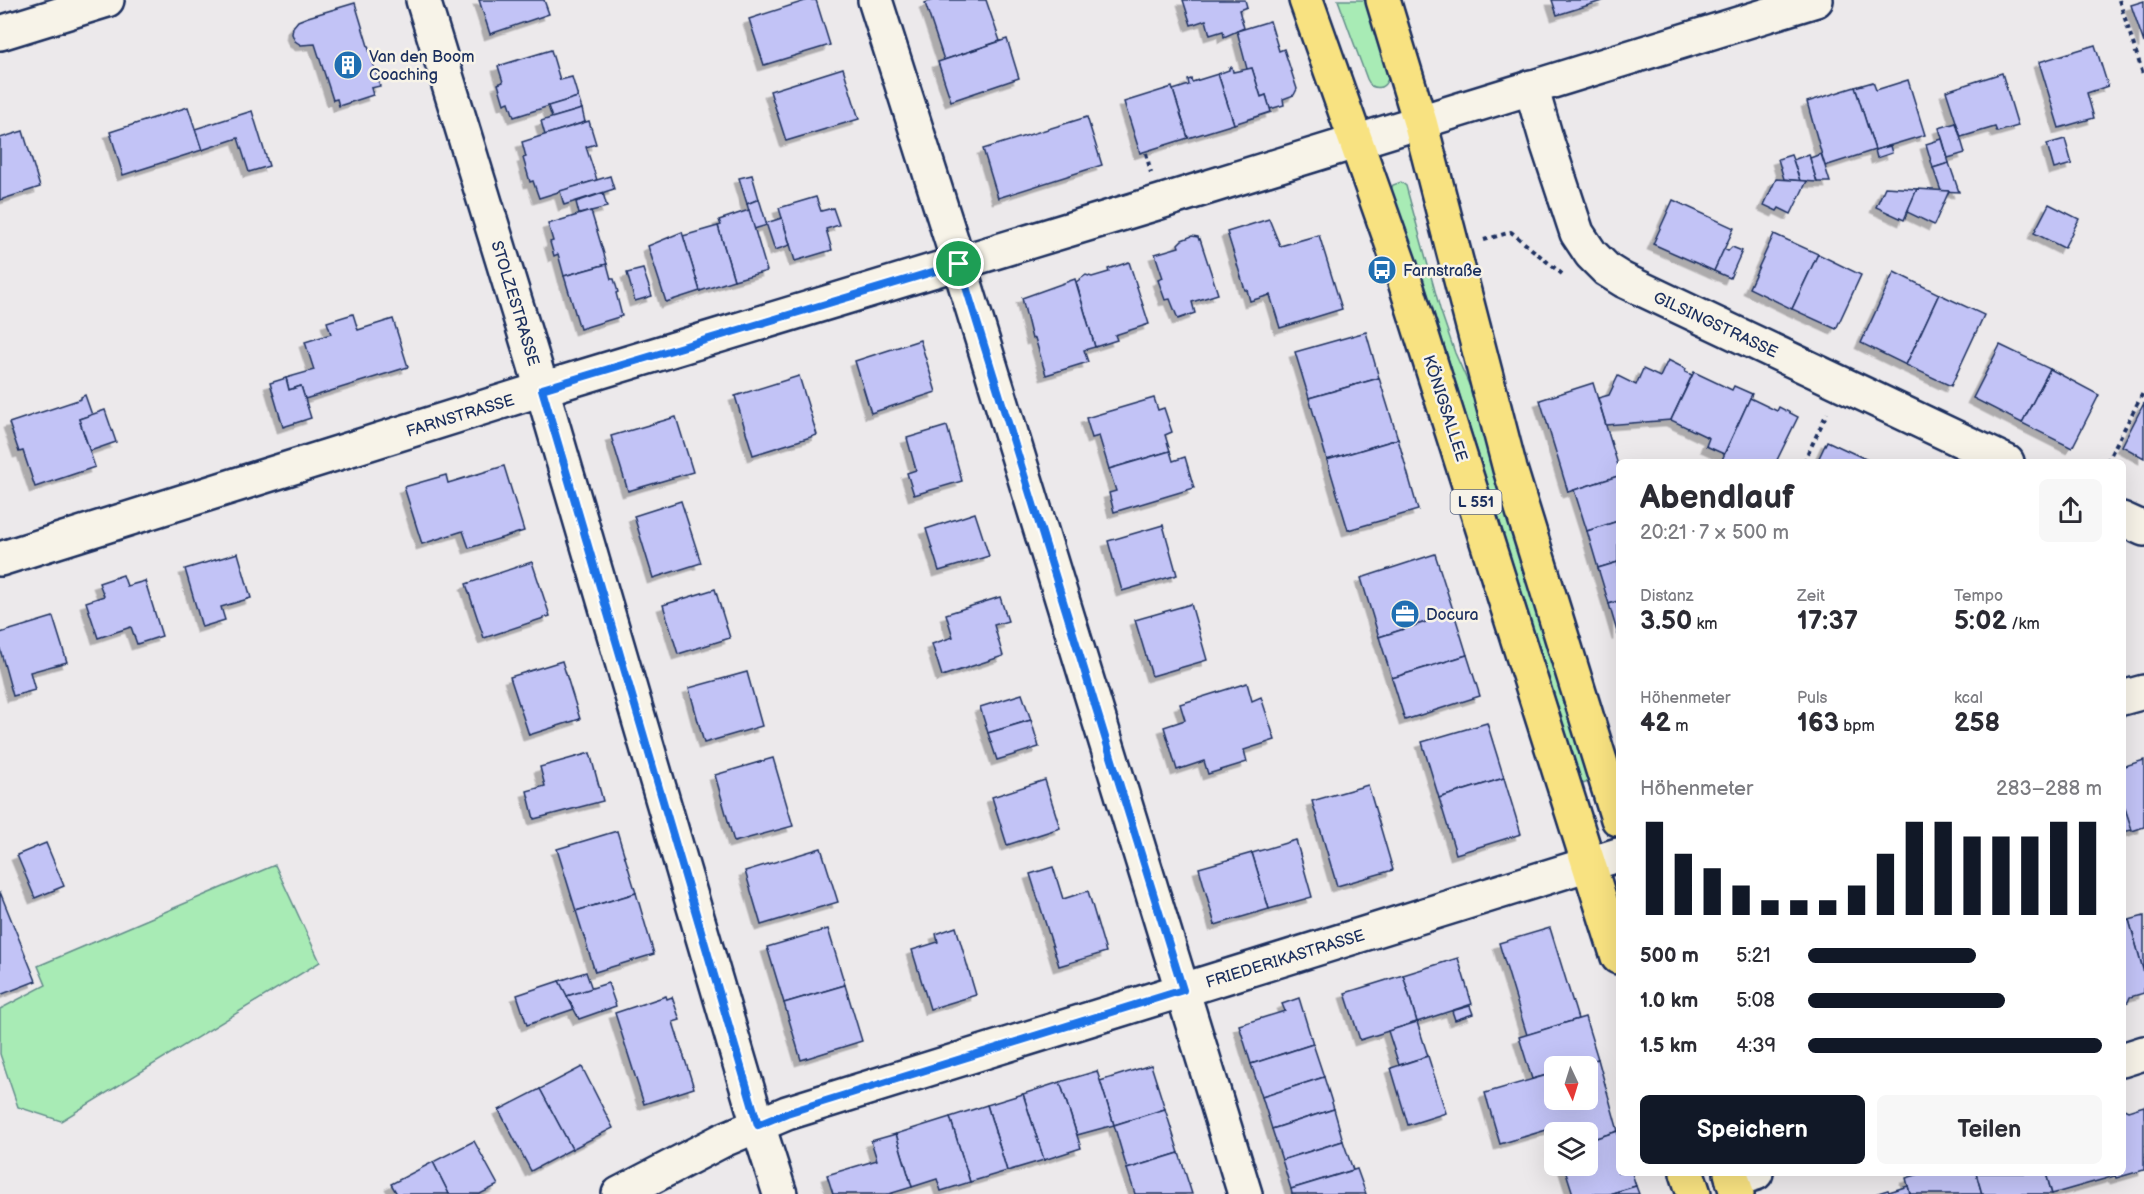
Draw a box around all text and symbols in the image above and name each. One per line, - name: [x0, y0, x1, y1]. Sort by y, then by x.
- place label: Van den Boom Coaching: [369, 48, 474, 85]
- building icon: Van den Boom Coaching: [332, 49, 364, 81]
- pin: [933, 238, 984, 289]
- street label: STOLZESTRASSE: [487, 239, 543, 368]
- icon: arrive: [942, 247, 975, 280]
- bus stop icon: Farnstraße: [1366, 254, 1398, 286]
- place label: Farnstraße: [1403, 262, 1482, 281]
- street label: GILSINGSTRASSE: [1650, 288, 1781, 362]
- street label: KÖNIGSALLEE: [1418, 352, 1473, 464]
- street label: FARNSTRASSE: [404, 391, 517, 442]
- text: Abendlauf: [1640, 478, 1794, 518]
- button: share: [2039, 479, 2102, 542]
- road number: L 551: [1450, 490, 1502, 514]
- text: 20:21 · 7 × 500 m: [1640, 521, 1789, 545]
- text: Distanz: [1640, 587, 1694, 606]
- text: Zeit: [1797, 587, 1825, 606]
- text: Tempo: [1954, 587, 2003, 606]
- office icon: Docura: [1389, 598, 1421, 630]
- place label: Docura: [1426, 606, 1478, 625]
- text: 3.50: [1640, 606, 1692, 637]
- text: 17:37: [1797, 606, 1858, 637]
- text: 5:02: [1954, 606, 2007, 637]
- text: km: [1692, 615, 1718, 634]
- text: /km: [2007, 615, 2040, 634]
- text: Höhenmeter: [1640, 689, 1730, 708]
- text: Puls: [1797, 689, 1827, 708]
- text: kcal: [1954, 689, 1983, 708]
- text: 42: [1640, 708, 1671, 739]
- text: 163: [1797, 708, 1839, 739]
- text: 258: [1954, 708, 2000, 739]
- text: m: [1671, 717, 1688, 736]
- text: bpm: [1839, 717, 1875, 736]
- text: Höhenmeter: [1640, 777, 1753, 801]
- text: 283–288 m: [1996, 777, 2102, 801]
- street label: FRIEDERIKASTRASSE: [1204, 926, 1367, 993]
- text: 500 m: [1640, 944, 1699, 968]
- text: 5:21: [1736, 944, 1771, 968]
- text: 1.0 km: [1640, 989, 1698, 1013]
- text: 5:08: [1736, 989, 1775, 1013]
- text: 1.5 km: [1640, 1034, 1697, 1058]
- text: 4:39: [1736, 1034, 1776, 1058]
- north arrow: [1544, 1056, 1598, 1110]
- map controls: [1544, 1056, 1598, 1176]
- button: Speichern: [1640, 1095, 1865, 1164]
- button: Teilen: [1877, 1095, 2102, 1164]
- button: layers: [1544, 1122, 1598, 1176]

